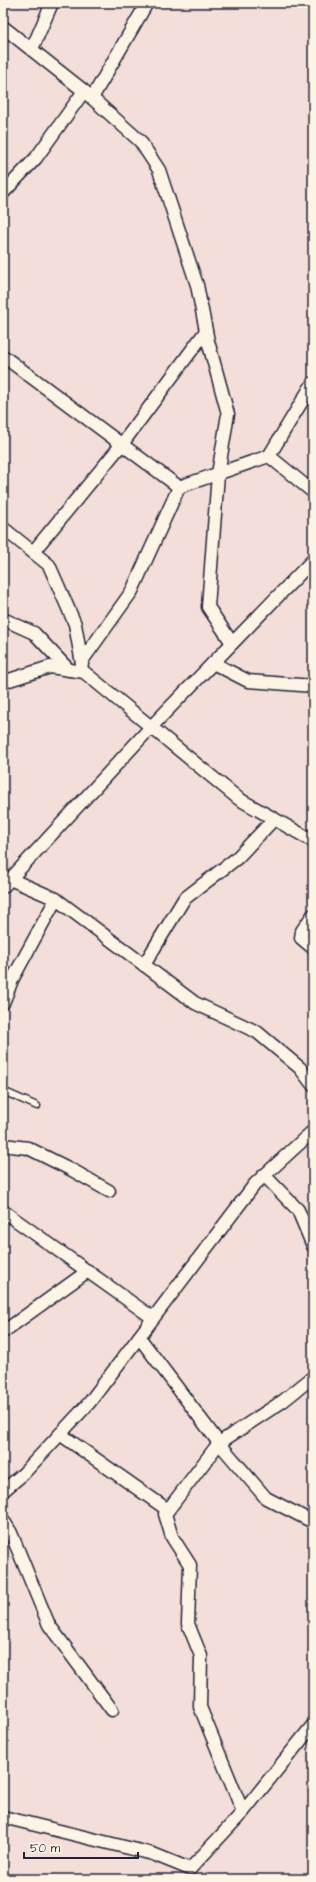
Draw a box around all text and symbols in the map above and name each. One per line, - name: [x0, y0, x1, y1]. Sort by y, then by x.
- scale bar: [24, 1834, 138, 1860]
- text: 50 m: [30, 1840, 61, 1857]

